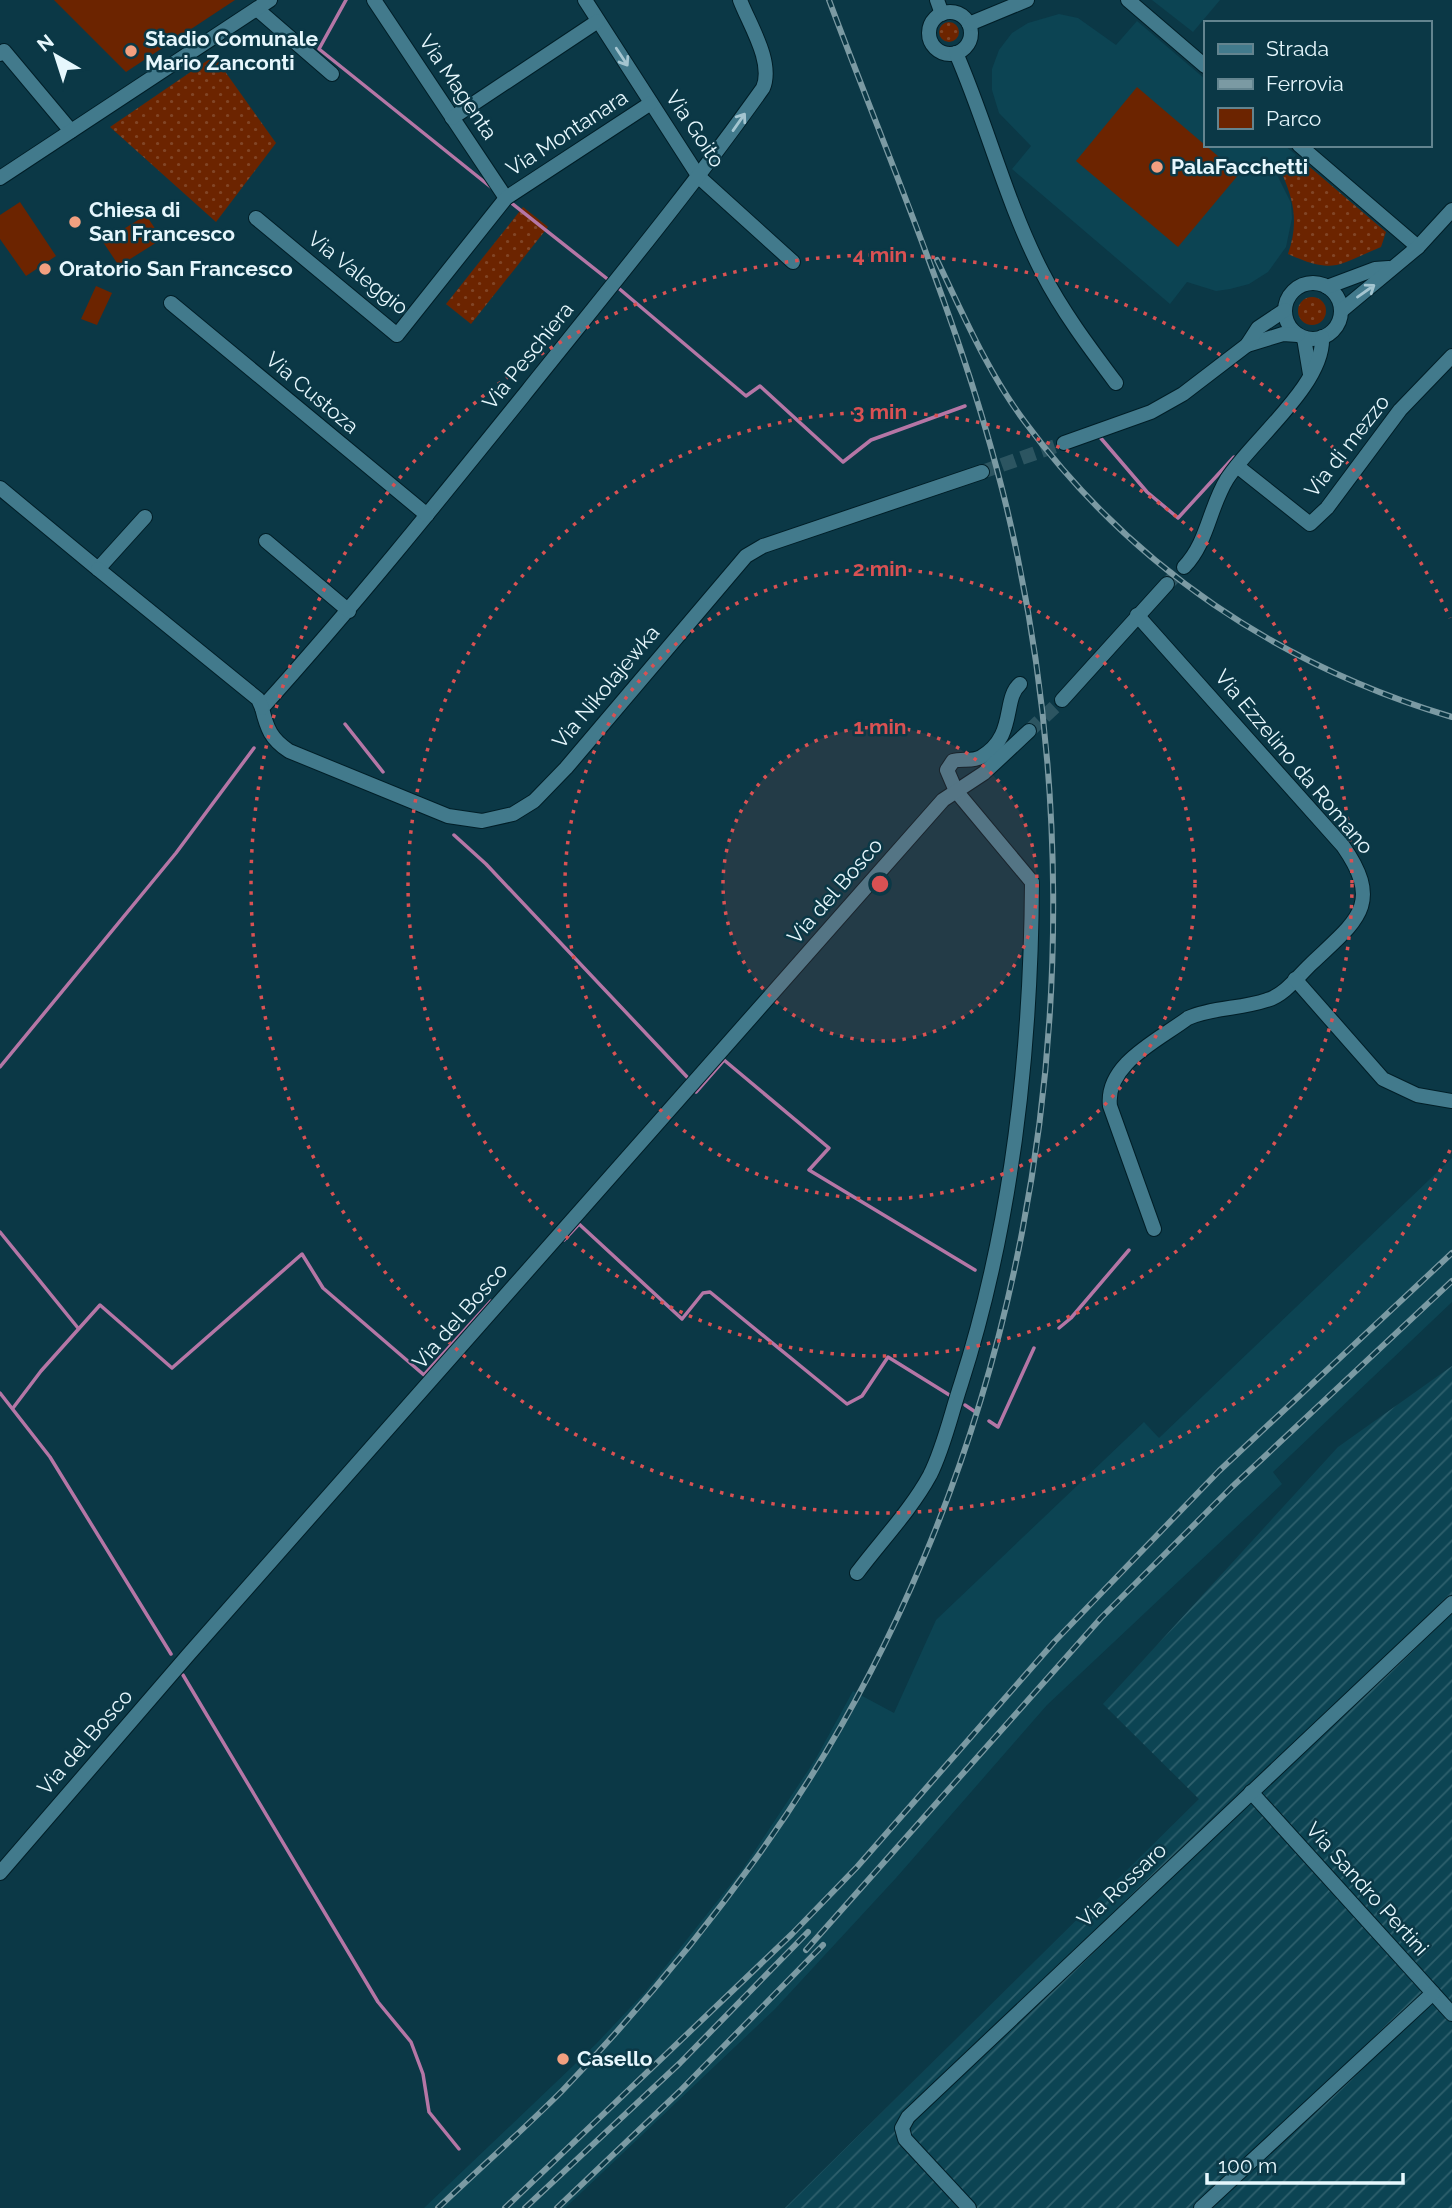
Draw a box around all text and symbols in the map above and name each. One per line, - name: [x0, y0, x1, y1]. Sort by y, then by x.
- north arrow: [21, 21, 91, 91]
- legend: [1204, 21, 1431, 147]
- place label: Stadio Comunale Mario Zanconti: [145, 26, 318, 75]
- street label: Via Magenta: [414, 29, 503, 144]
- text: N: [33, 30, 58, 56]
- text: Strada: [1266, 36, 1329, 61]
- marker: Stadio Comunale Mario Zanconti: [123, 43, 139, 59]
- one-way arrow: [615, 47, 629, 67]
- text: Ferrovia: [1266, 71, 1344, 96]
- street label: Via Montanara: [501, 84, 632, 181]
- street label: Via Goito: [661, 86, 730, 172]
- text: Parco: [1266, 106, 1321, 131]
- one-way arrow: [732, 113, 746, 132]
- place label: PalaFacchetti: [1171, 154, 1308, 179]
- marker: PalaFacchetti: [1149, 159, 1165, 175]
- place label: Chiesa di San Francesco: [89, 197, 235, 246]
- marker: Chiesa di San Francesco: [67, 214, 83, 230]
- street label: Via Valeggio: [303, 226, 414, 320]
- text: 4 min: [853, 242, 907, 267]
- place label: Oratorio San Francesco: [59, 256, 293, 281]
- marker: Oratorio San Francesco: [37, 261, 53, 277]
- one-way arrow: [1356, 284, 1375, 298]
- street label: Via Peschiera: [477, 297, 578, 414]
- street label: Via Custoza: [261, 347, 364, 439]
- street label: Via di mezzo: [1299, 390, 1394, 502]
- text: 3 min: [853, 399, 907, 424]
- text: 2 min: [853, 556, 907, 581]
- street label: Via Nikolajewka: [547, 620, 664, 753]
- street label: Via Ezzelino da Romano: [1210, 664, 1379, 859]
- text: 1 min: [853, 714, 907, 739]
- street label: Via del Bosco: [782, 833, 887, 949]
- centre of rings: [868, 872, 892, 896]
- street label: Via del Bosco: [407, 1258, 512, 1374]
- street label: Via del Bosco: [32, 1684, 137, 1800]
- street label: Via Sandro Pertini: [1301, 1817, 1434, 1961]
- street label: Via Rossaro: [1072, 1837, 1171, 1932]
- place label: Casello: [577, 2046, 653, 2071]
- marker: Casello: [555, 2051, 571, 2067]
- scale bar: [1207, 2142, 1403, 2186]
- text: 100 m: [1218, 2153, 1277, 2178]

